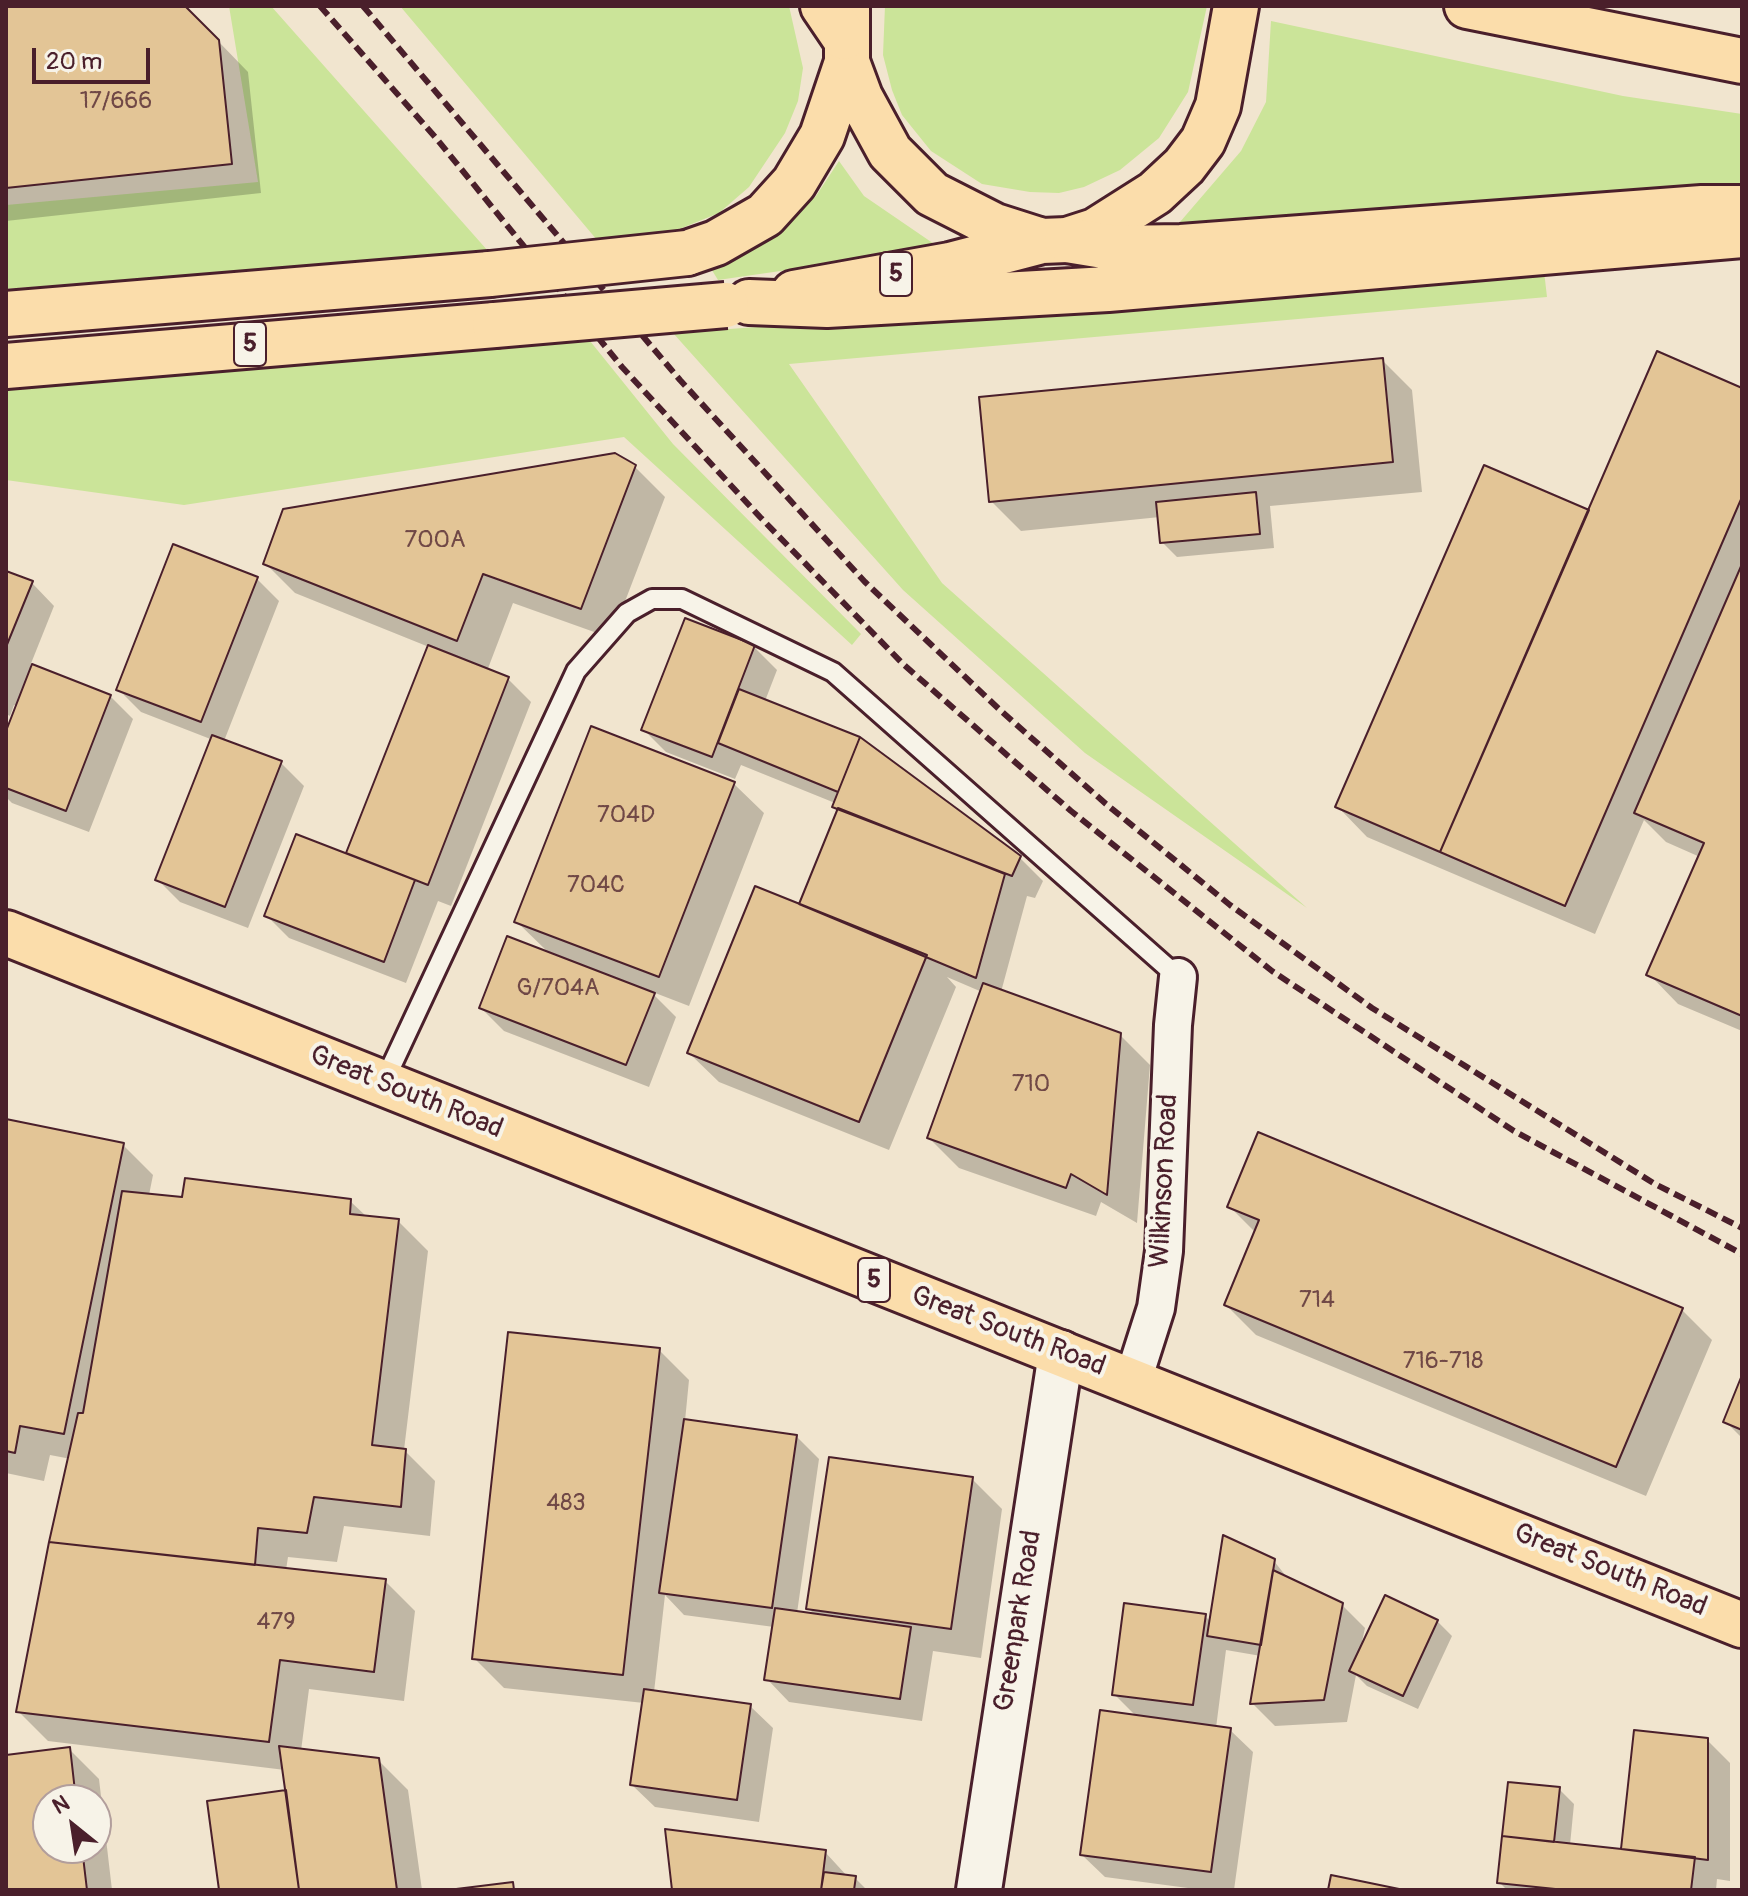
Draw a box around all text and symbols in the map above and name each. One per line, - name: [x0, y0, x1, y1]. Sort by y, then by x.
- scale bar: [36, 32, 154, 82]
- text: 20 m: [46, 47, 102, 76]
- house number: 17/666: [80, 88, 152, 116]
- road number: 5: [880, 252, 912, 296]
- road number: 5: [234, 322, 266, 366]
- house number: 700A: [404, 527, 466, 555]
- house number: 704D: [597, 802, 655, 830]
- house number: 704C: [567, 872, 625, 900]
- house number: G/704A: [516, 975, 600, 1003]
- street label: Great South Road: [305, 1039, 507, 1147]
- house number: 710: [1012, 1071, 1050, 1099]
- street label: Wilkinson Road: [1144, 1093, 1186, 1269]
- road number: 5: [858, 1258, 890, 1302]
- street label: Great South Road: [906, 1280, 1110, 1384]
- house number: 714: [1299, 1287, 1335, 1315]
- house number: 716-718: [1403, 1348, 1483, 1376]
- house number: 483: [546, 1490, 586, 1518]
- street label: Great South Road: [1509, 1517, 1711, 1625]
- street label: Greenpark Road: [988, 1528, 1050, 1714]
- house number: 479: [257, 1609, 295, 1637]
- north arrow: [32, 1784, 112, 1864]
- text: N: [48, 1789, 74, 1821]

